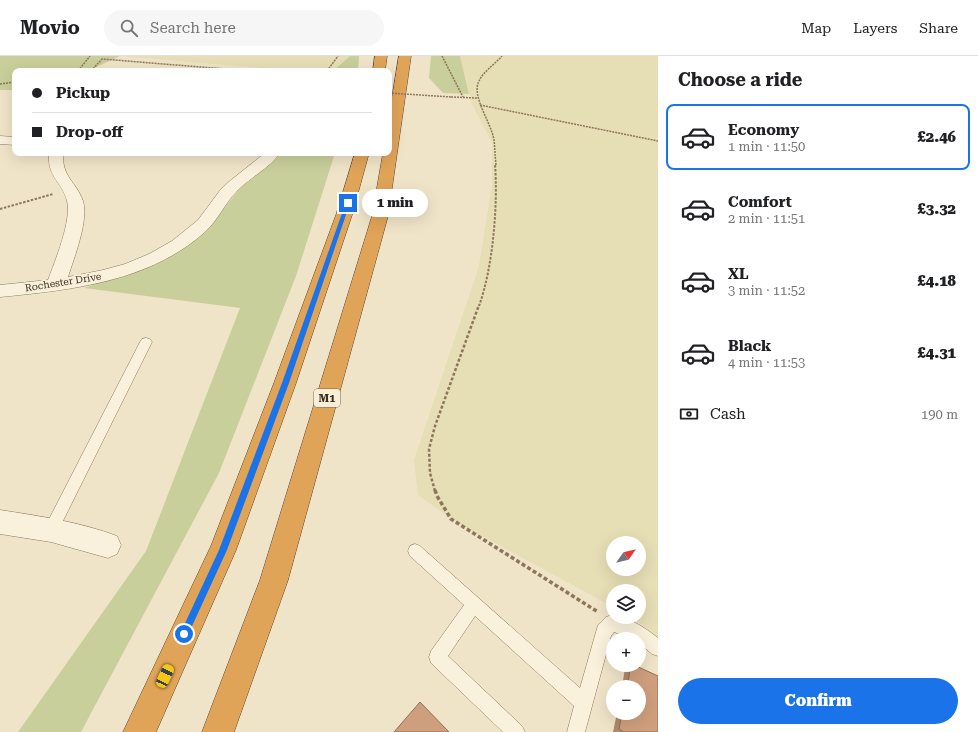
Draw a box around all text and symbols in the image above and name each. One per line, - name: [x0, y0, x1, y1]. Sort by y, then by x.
- search box: [104, 10, 384, 46]
- text: Movio: [20, 16, 80, 39]
- icon: search: [118, 17, 140, 39]
- text: Search here: [150, 19, 236, 37]
- text: Map: [801, 20, 831, 36]
- text: Layers: [853, 20, 897, 36]
- text: Share: [919, 20, 958, 36]
- text: Choose a ride: [678, 69, 802, 90]
- text: Pickup: [56, 84, 110, 102]
- icon: car: [680, 119, 716, 155]
- text: Economy: [728, 121, 799, 139]
- text: Drop-off: [56, 123, 123, 141]
- text: £2.46: [917, 128, 956, 146]
- text: 1 min · 11:50: [728, 139, 805, 154]
- callout: 1 min: [362, 189, 428, 217]
- icon: car: [680, 191, 716, 227]
- text: Comfort: [728, 193, 792, 211]
- route end: [339, 194, 357, 212]
- text: 1 min: [377, 195, 413, 210]
- text: £3.32: [917, 200, 956, 218]
- text: 2 min · 11:51: [728, 211, 805, 226]
- icon: car: [680, 263, 716, 299]
- text: XL: [728, 265, 749, 283]
- street label: Rochester Drive: [24, 270, 102, 293]
- text: £4.18: [917, 272, 956, 290]
- text: 3 min · 11:52: [728, 283, 805, 298]
- icon: car: [680, 335, 716, 371]
- text: Black: [728, 337, 771, 355]
- text: £4.31: [917, 344, 956, 362]
- text: 4 min · 11:53: [728, 355, 805, 370]
- road number: M1: [314, 389, 340, 407]
- icon: cash: [678, 403, 700, 425]
- text: Cash: [710, 405, 746, 423]
- text: 190 m: [921, 407, 958, 422]
- north arrow: [606, 536, 646, 576]
- map controls: [606, 536, 646, 720]
- button: layers: [606, 584, 646, 624]
- route start: [175, 625, 193, 643]
- button: +: [606, 632, 646, 672]
- car: [154, 663, 176, 689]
- button: Confirm: [678, 678, 958, 724]
- button: −: [606, 680, 646, 720]

